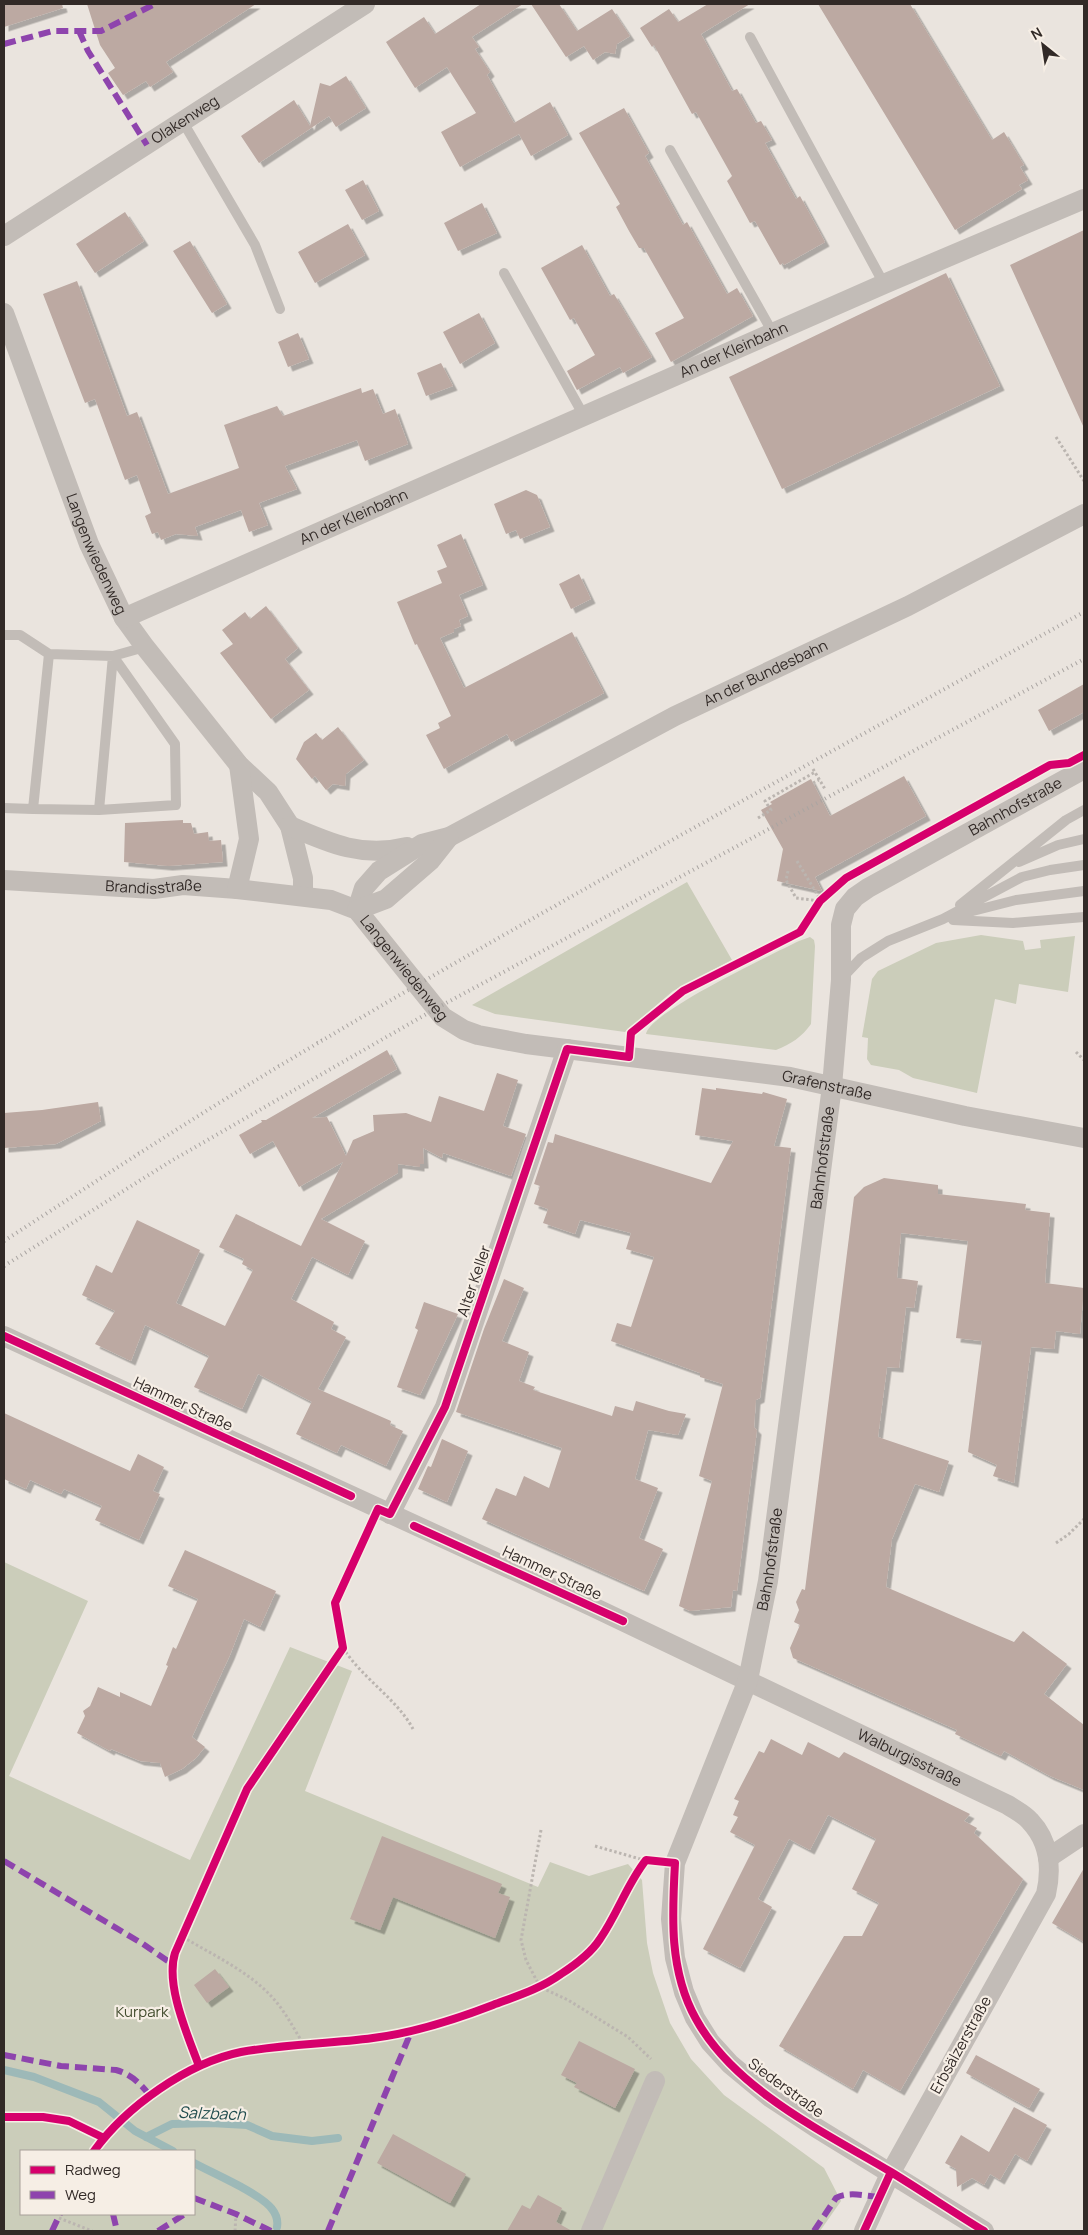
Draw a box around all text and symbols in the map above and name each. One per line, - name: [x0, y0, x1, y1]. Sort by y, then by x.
- north arrow: [1018, 20, 1068, 70]
- text: N: [1027, 23, 1045, 44]
- street label: Olakenweg: [147, 90, 222, 149]
- street label: An der Kleinbahn: [676, 317, 791, 383]
- street label: An der Kleinbahn: [296, 484, 411, 550]
- street label: Langenwiedenweg: [61, 490, 132, 618]
- street label: An der Bundesbahn: [700, 634, 831, 711]
- street label: Bahnhofstraße: [965, 772, 1066, 841]
- street label: Brandisstraße: [105, 874, 203, 899]
- street label: Langenwiedenweg: [355, 911, 453, 1025]
- street label: Grafenstraße: [781, 1065, 874, 1105]
- street label: Bahnhofstraße: [805, 1105, 839, 1210]
- street label: Alter Keller: [452, 1242, 496, 1319]
- street label: Hammer Straße: [130, 1371, 237, 1436]
- street label: Bahnhofstraße: [751, 1506, 787, 1612]
- street label: Hammer Straße: [499, 1540, 606, 1605]
- street label: Walburgisstraße: [854, 1724, 966, 1792]
- street label: Erbsälzerstraße: [925, 1992, 996, 2097]
- park label: Kurpark: [116, 2001, 169, 2022]
- street label: Siederstraße: [744, 2053, 829, 2122]
- water label: Salzbach: [178, 2101, 247, 2125]
- legend: [20, 2150, 195, 2215]
- text: Radweg: [65, 2159, 121, 2180]
- text: Weg: [65, 2184, 96, 2205]

